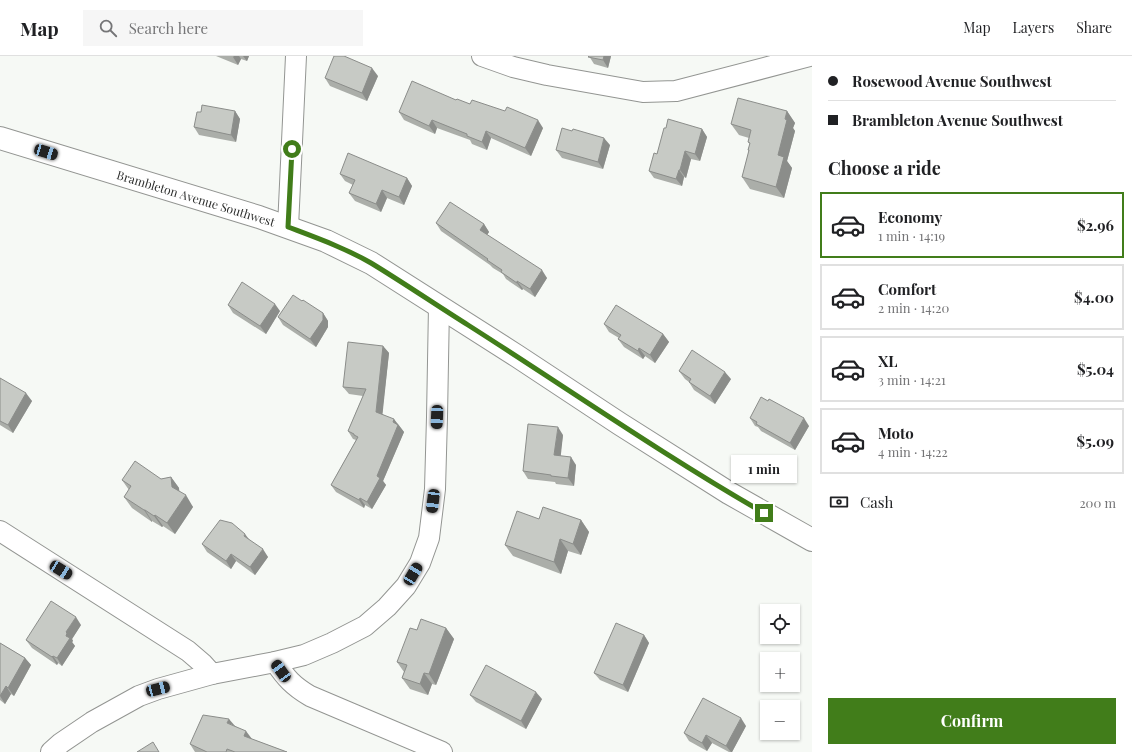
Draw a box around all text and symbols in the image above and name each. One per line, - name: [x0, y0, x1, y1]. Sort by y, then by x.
- search box: [83, 10, 363, 46]
- text: Map: [20, 15, 59, 41]
- icon: search: [97, 17, 119, 39]
- text: Search here: [129, 18, 208, 38]
- text: Map: [963, 18, 991, 37]
- text: Layers: [1013, 18, 1054, 37]
- text: Share: [1076, 18, 1112, 37]
- text: Rosewood Avenue Southwest: [852, 71, 1052, 91]
- text: Brambleton Avenue Southwest: [852, 110, 1063, 130]
- route start: [283, 140, 301, 158]
- car: [33, 143, 59, 161]
- text: Choose a ride: [828, 156, 941, 180]
- street label: Brambleton Avenue Southwest: [115, 166, 278, 230]
- icon: car: [830, 207, 866, 243]
- text: Economy: [878, 207, 942, 227]
- text: $2.96: [1077, 215, 1114, 235]
- text: 1 min · 14:19: [878, 227, 945, 244]
- icon: car: [830, 279, 866, 315]
- text: Comfort: [878, 279, 936, 299]
- text: $4.00: [1074, 287, 1114, 307]
- text: 2 min · 14:20: [878, 299, 949, 316]
- icon: car: [830, 351, 866, 387]
- text: XL: [878, 351, 898, 371]
- text: $5.04: [1077, 359, 1114, 379]
- text: 3 min · 14:21: [878, 371, 946, 388]
- car: [431, 405, 443, 429]
- icon: car: [830, 423, 866, 459]
- text: Moto: [878, 423, 914, 443]
- text: $5.09: [1076, 431, 1114, 451]
- text: 4 min · 14:22: [878, 443, 948, 460]
- callout: 1 min: [731, 455, 797, 483]
- text: 1 min: [748, 460, 780, 477]
- car: [426, 488, 440, 514]
- icon: cash: [828, 491, 850, 513]
- text: Cash: [860, 492, 893, 512]
- text: 200 m: [1079, 494, 1116, 511]
- route end: [755, 504, 773, 522]
- car: [48, 559, 74, 581]
- car: [402, 561, 424, 587]
- map controls: [760, 604, 800, 740]
- button: locate: [760, 604, 800, 644]
- button: +: [760, 652, 800, 692]
- car: [269, 658, 293, 684]
- car: [145, 680, 171, 698]
- button: Confirm: [828, 698, 1116, 744]
- button: −: [760, 700, 800, 740]

